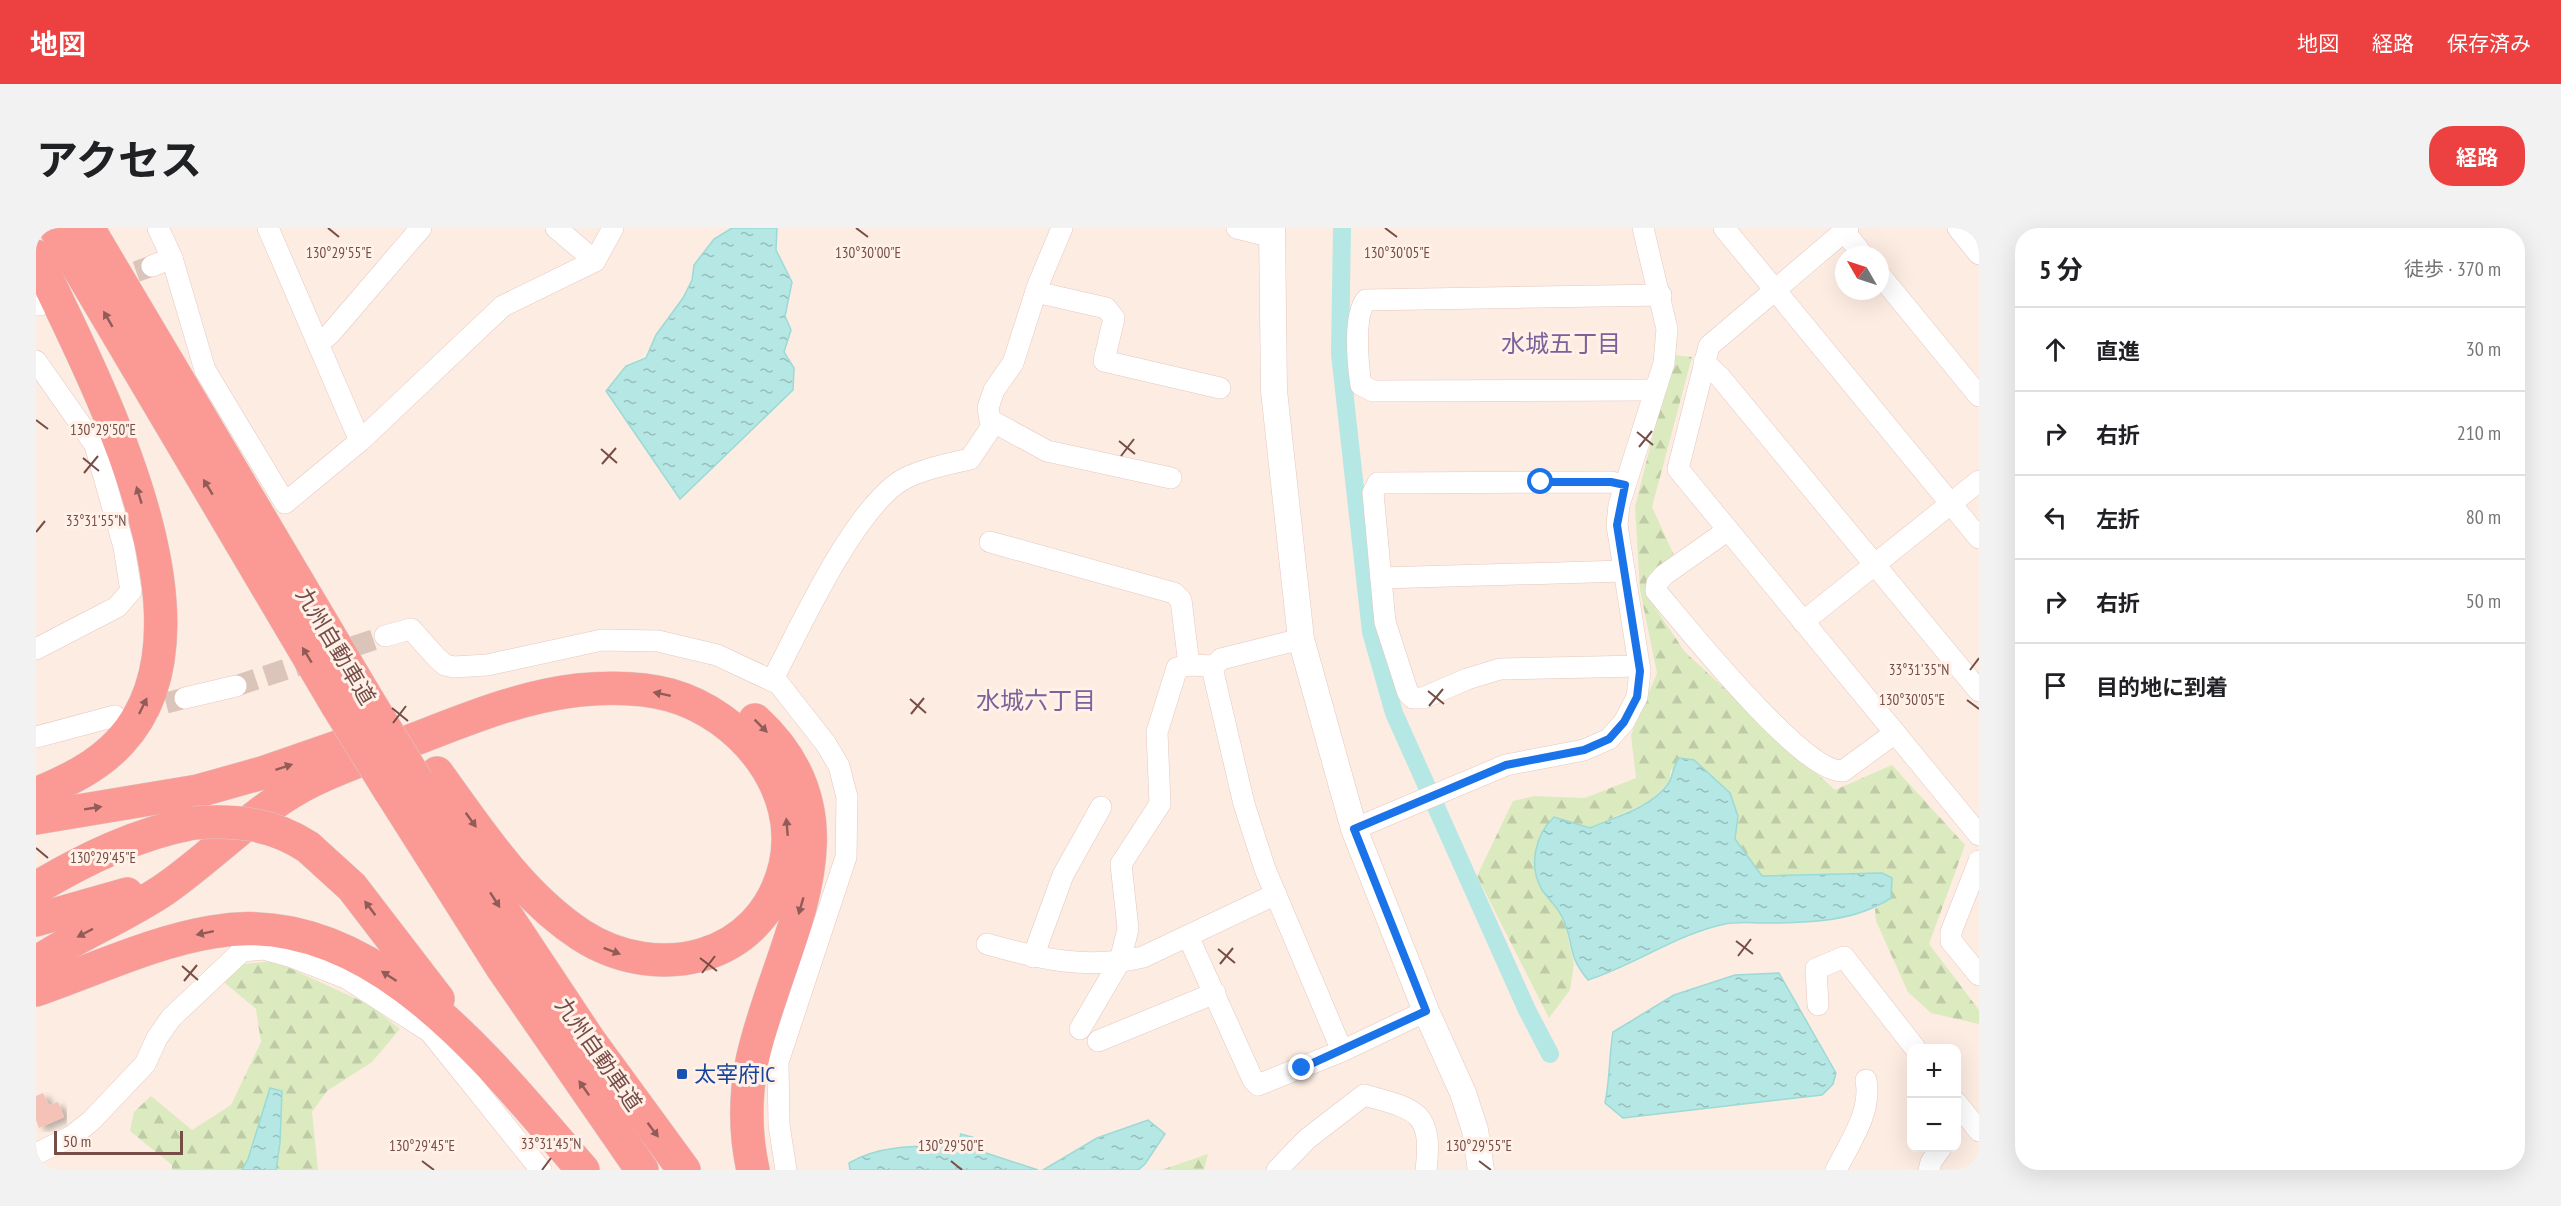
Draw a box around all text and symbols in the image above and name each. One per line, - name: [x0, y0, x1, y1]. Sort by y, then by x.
- text: 地図: [30, 25, 86, 62]
- text: 地図: [2297, 30, 2339, 57]
- text: 経路: [2372, 30, 2414, 57]
- text: 保存済み: [2447, 30, 2531, 57]
- button: 経路: [2429, 126, 2525, 186]
- text: アクセス: [36, 132, 202, 187]
- text: 130°29'55"E: [306, 243, 372, 262]
- text: 130°30'00"E: [835, 243, 901, 262]
- text: 130°30'05"E: [1364, 243, 1430, 262]
- north arrow: [1835, 246, 1889, 300]
- text: 5 分: [2039, 253, 2083, 286]
- text: 徒歩 · 370 m: [2404, 256, 2501, 282]
- one-way arrow: [103, 311, 113, 328]
- district label: 水城五丁目: [1501, 328, 1621, 359]
- icon: ahead: [2039, 333, 2072, 366]
- text: 30 m: [2466, 336, 2501, 362]
- text: 直進: [2096, 337, 2140, 365]
- icon: right: [2039, 417, 2072, 450]
- text: 130°29'50"E: [70, 420, 136, 439]
- text: 210 m: [2457, 420, 2501, 446]
- text: 右折: [2096, 421, 2140, 449]
- route start: [1527, 468, 1553, 494]
- one-way arrow: [202, 479, 213, 495]
- one-way arrow: [134, 486, 143, 504]
- icon: left: [2039, 501, 2072, 534]
- text: 80 m: [2466, 504, 2501, 530]
- text: 左折: [2096, 505, 2140, 533]
- text: 33°31'55"N: [66, 511, 126, 530]
- street label: 九州自動車道: [290, 582, 382, 710]
- icon: right: [2039, 585, 2072, 618]
- text: 50 m: [2466, 588, 2501, 614]
- text: 右折: [2096, 589, 2140, 617]
- one-way arrow: [302, 647, 313, 663]
- text: 33°31'35"N: [1889, 660, 1949, 679]
- icon: arrive: [2039, 669, 2072, 702]
- text: 目的地に到着: [2096, 673, 2228, 701]
- district label: 水城六丁目: [976, 685, 1096, 716]
- one-way arrow: [652, 689, 671, 698]
- text: 130°30'05"E: [1879, 690, 1945, 709]
- one-way arrow: [137, 697, 147, 715]
- one-way arrow: [754, 719, 769, 733]
- one-way arrow: [275, 761, 293, 771]
- one-way arrow: [84, 803, 103, 812]
- one-way arrow: [465, 812, 477, 828]
- one-way arrow: [782, 818, 792, 837]
- text: 130°29'45"E: [70, 848, 136, 867]
- one-way arrow: [489, 892, 500, 908]
- one-way arrow: [796, 897, 805, 915]
- one-way arrow: [363, 900, 376, 916]
- one-way arrow: [76, 928, 93, 938]
- one-way arrow: [195, 929, 214, 938]
- one-way arrow: [603, 947, 621, 956]
- one-way arrow: [381, 971, 397, 982]
- street label: 九州自動車道: [550, 992, 648, 1116]
- map controls: [1907, 1044, 1961, 1152]
- button: +: [1907, 1044, 1961, 1098]
- route end: [1288, 1054, 1314, 1080]
- place label: 太宰府IC: [694, 1060, 775, 1088]
- marker: 太宰府IC: [675, 1067, 689, 1081]
- one-way arrow: [579, 1080, 590, 1096]
- button: −: [1907, 1098, 1961, 1152]
- one-way arrow: [647, 1121, 659, 1137]
- scale bar: [54, 1128, 183, 1156]
- text: 50 m: [63, 1131, 91, 1151]
- text: 33°31'45"N: [521, 1134, 581, 1153]
- text: 130°29'45"E: [389, 1136, 455, 1155]
- text: 130°29'50"E: [918, 1136, 984, 1155]
- text: 130°29'55"E: [1446, 1136, 1512, 1155]

